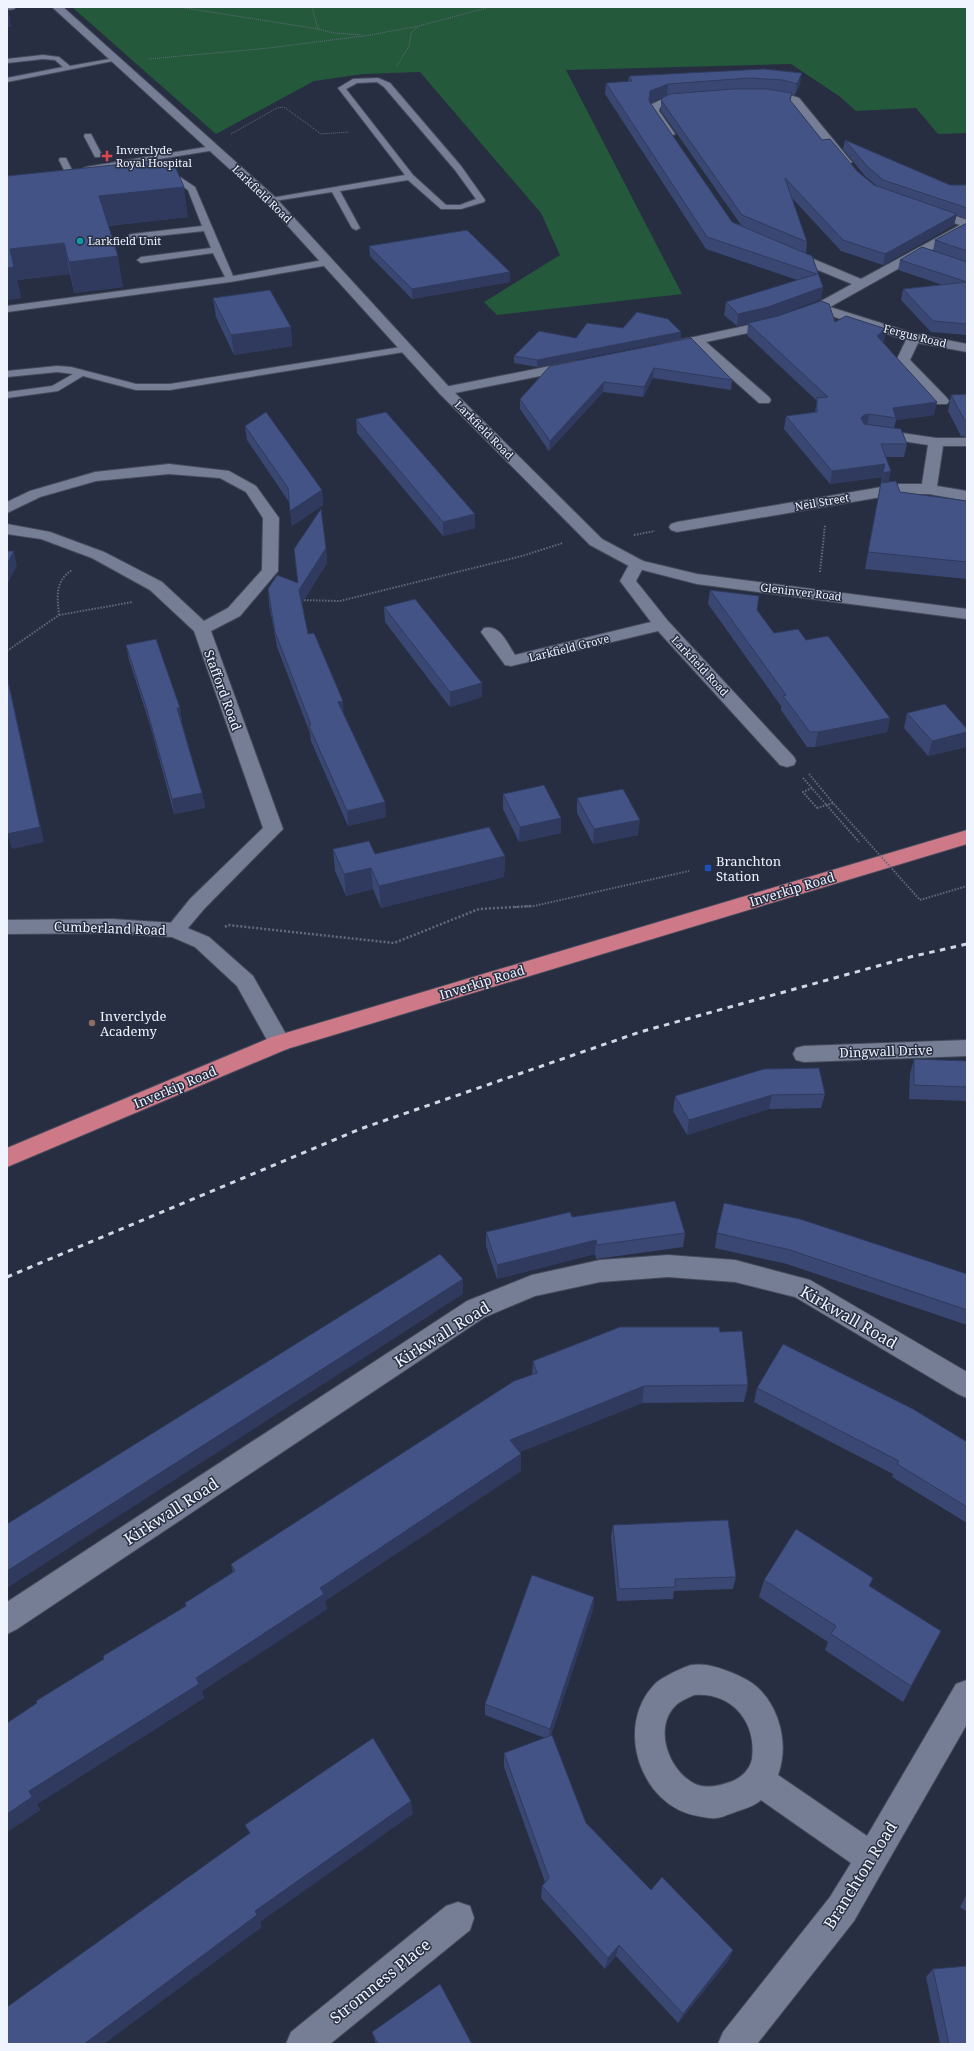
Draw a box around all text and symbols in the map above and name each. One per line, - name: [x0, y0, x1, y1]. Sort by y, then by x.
- place label: Inverclyde Royal Hospital: [116, 142, 192, 170]
- marker: Inverclyde Royal Hospital: [101, 150, 113, 162]
- street label: Larkfield Road: [229, 161, 296, 226]
- place label: Larkfield Unit: [88, 233, 161, 248]
- marker: Larkfield Unit: [75, 236, 85, 246]
- street label: Fergus Road: [882, 320, 948, 351]
- street label: Larkfield Road: [452, 397, 517, 462]
- street label: Neil Street: [794, 489, 850, 514]
- street label: Gleninver Road: [760, 579, 843, 604]
- street label: Larkfield Grove: [527, 630, 611, 665]
- street label: Larkfield Road: [668, 632, 732, 699]
- street label: Stafford Road: [200, 647, 246, 733]
- place label: Branchton Station: [716, 852, 782, 885]
- marker: Branchton Station: [703, 863, 713, 873]
- street label: Inverkip Road: [747, 867, 837, 911]
- street label: Cumberland Road: [54, 917, 166, 939]
- street label: Inverkip Road: [437, 960, 527, 1004]
- place label: Inverclyde Academy: [100, 1007, 167, 1040]
- marker: Inverclyde Academy: [87, 1018, 97, 1028]
- street label: Dingwall Drive: [839, 1040, 933, 1062]
- street label: Inverkip Road: [131, 1061, 219, 1113]
- street label: Kirkwall Road: [796, 1280, 902, 1354]
- street label: Kirkwall Road: [390, 1296, 494, 1372]
- street label: Kirkwall Road: [119, 1472, 223, 1550]
- street label: Branchton Road: [818, 1817, 902, 1933]
- street label: Stromness Place: [325, 1934, 435, 2028]

